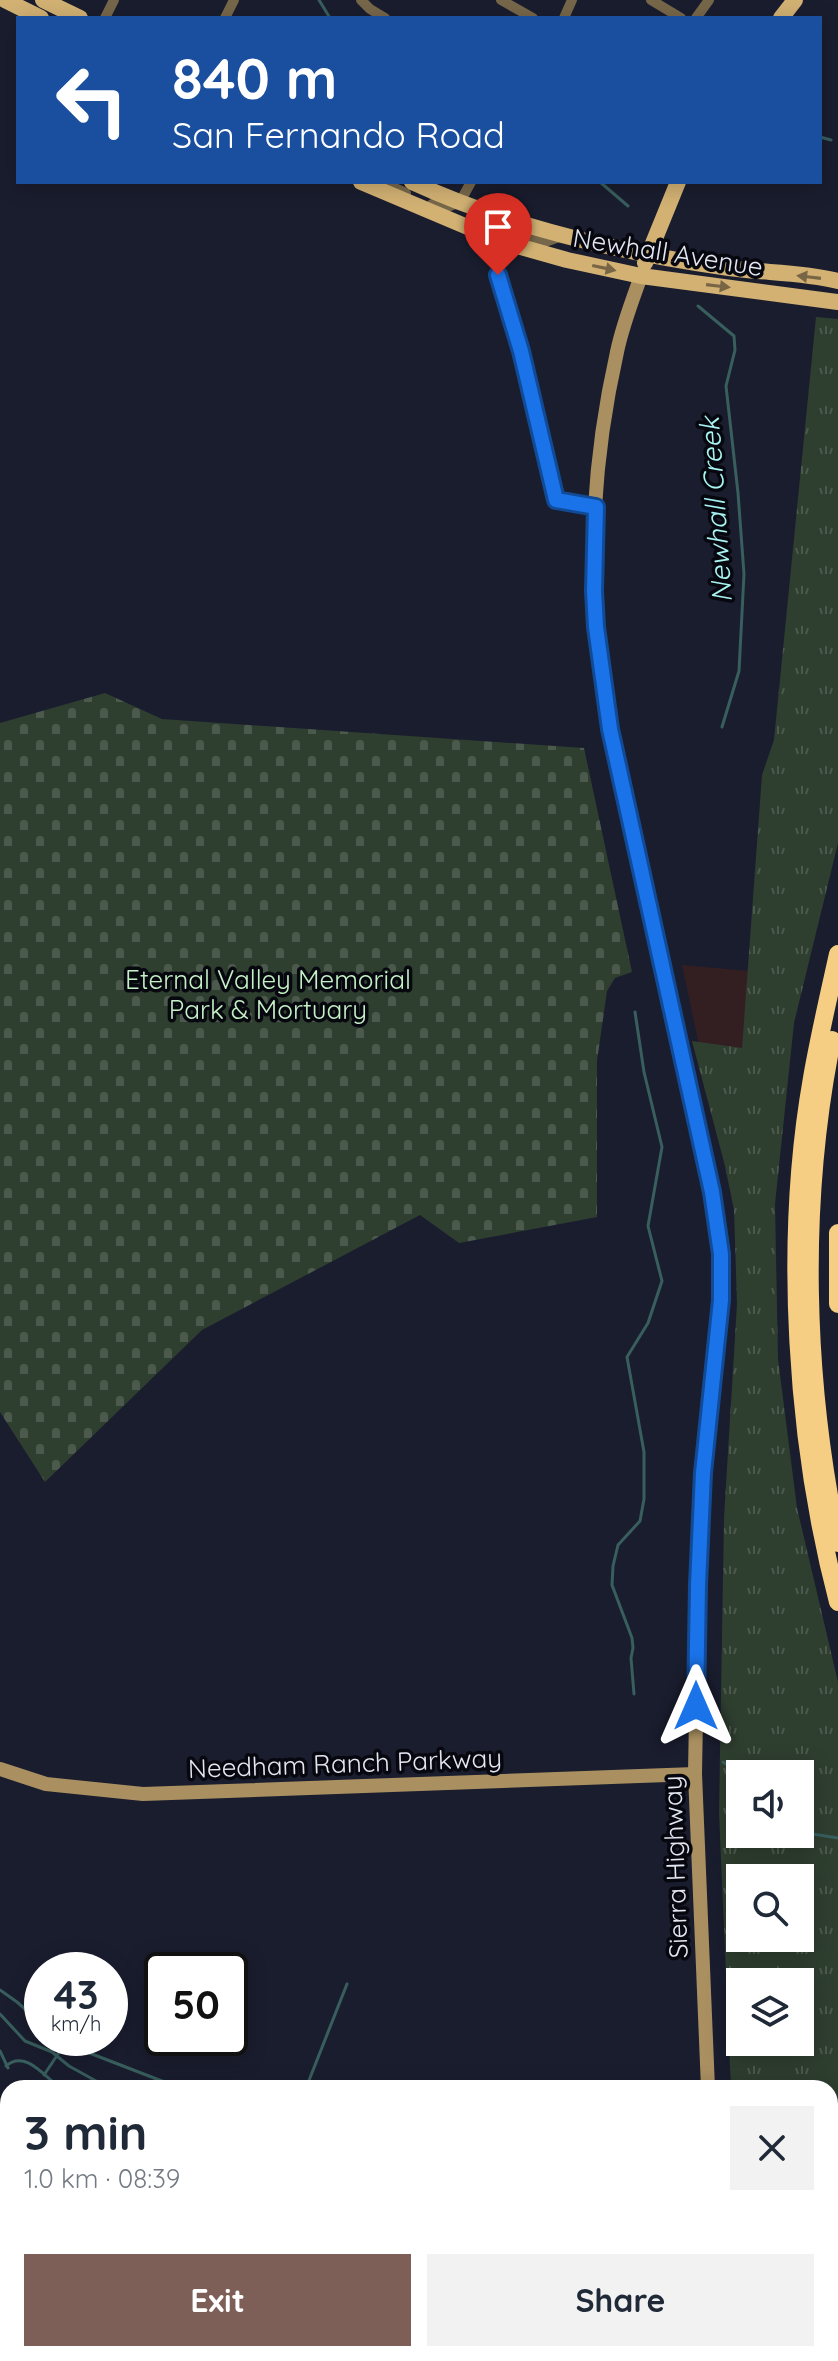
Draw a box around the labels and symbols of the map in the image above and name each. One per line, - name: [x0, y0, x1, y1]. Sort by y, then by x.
- pin: [464, 193, 532, 275]
- street label: Newhall Avenue: [571, 221, 765, 283]
- one-way arrow: [592, 262, 617, 275]
- one-way arrow: [796, 270, 821, 283]
- one-way arrow: [706, 280, 731, 293]
- water label: Newhall Creek: [691, 413, 739, 604]
- park label: Eternal Valley Memorial Park & Mortuary: [125, 963, 411, 1026]
- position arrow: [654, 1664, 738, 1748]
- street label: Needham Ranch Parkway: [187, 1741, 503, 1785]
- street label: Sierra Highway: [655, 1775, 695, 1959]
- speed limit sign: 50: [144, 1952, 248, 2056]

